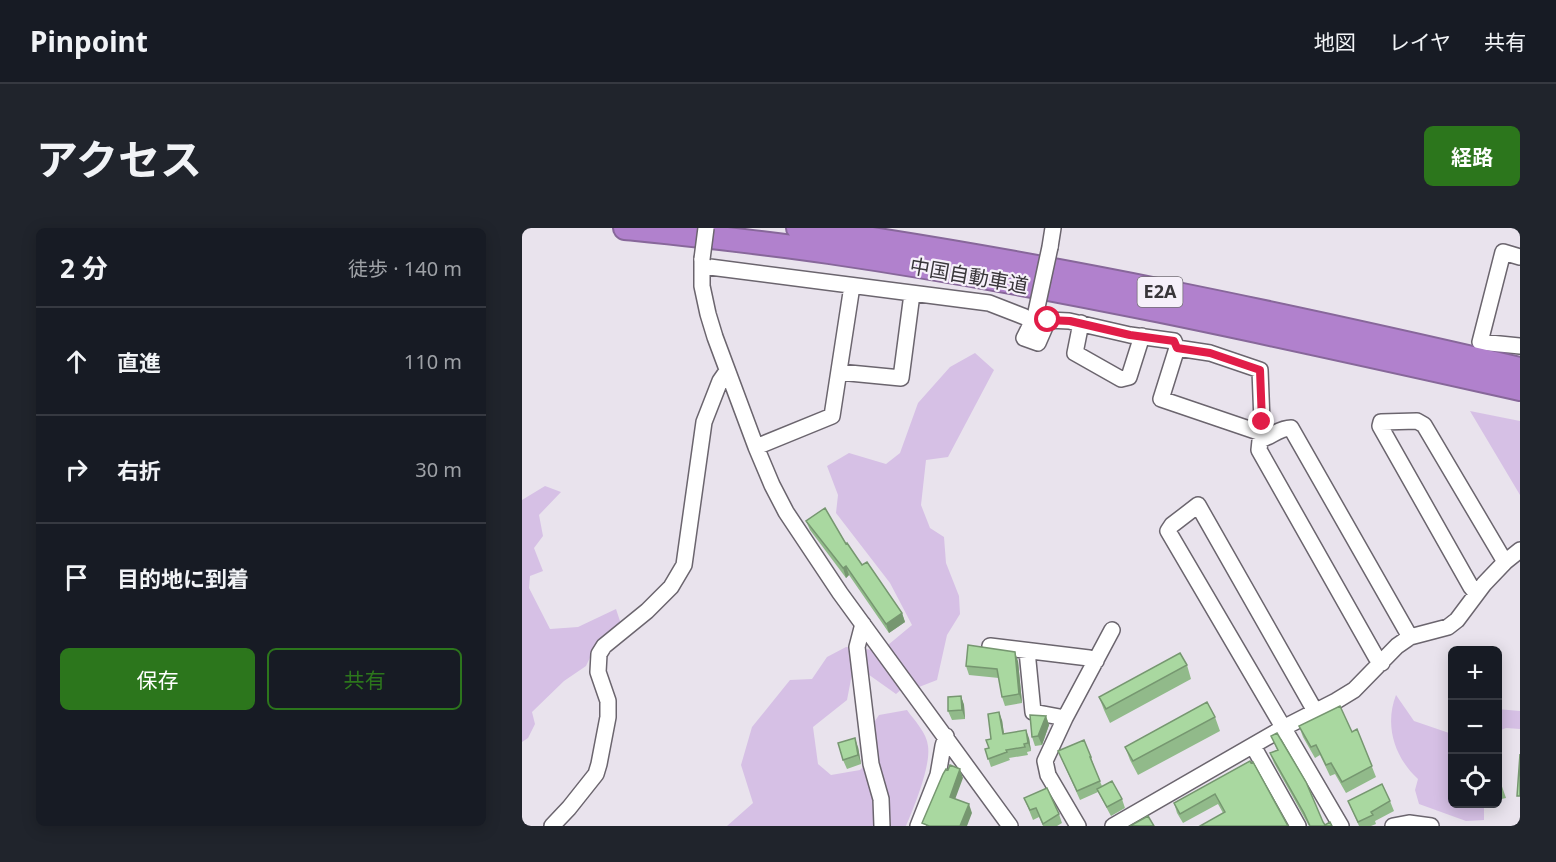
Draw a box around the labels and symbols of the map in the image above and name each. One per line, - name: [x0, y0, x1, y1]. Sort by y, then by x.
- street label: 中国自動車道: [908, 252, 1031, 299]
- road number: E2A: [1138, 277, 1182, 307]
- route start: [1034, 306, 1060, 332]
- route end: [1248, 408, 1274, 434]

